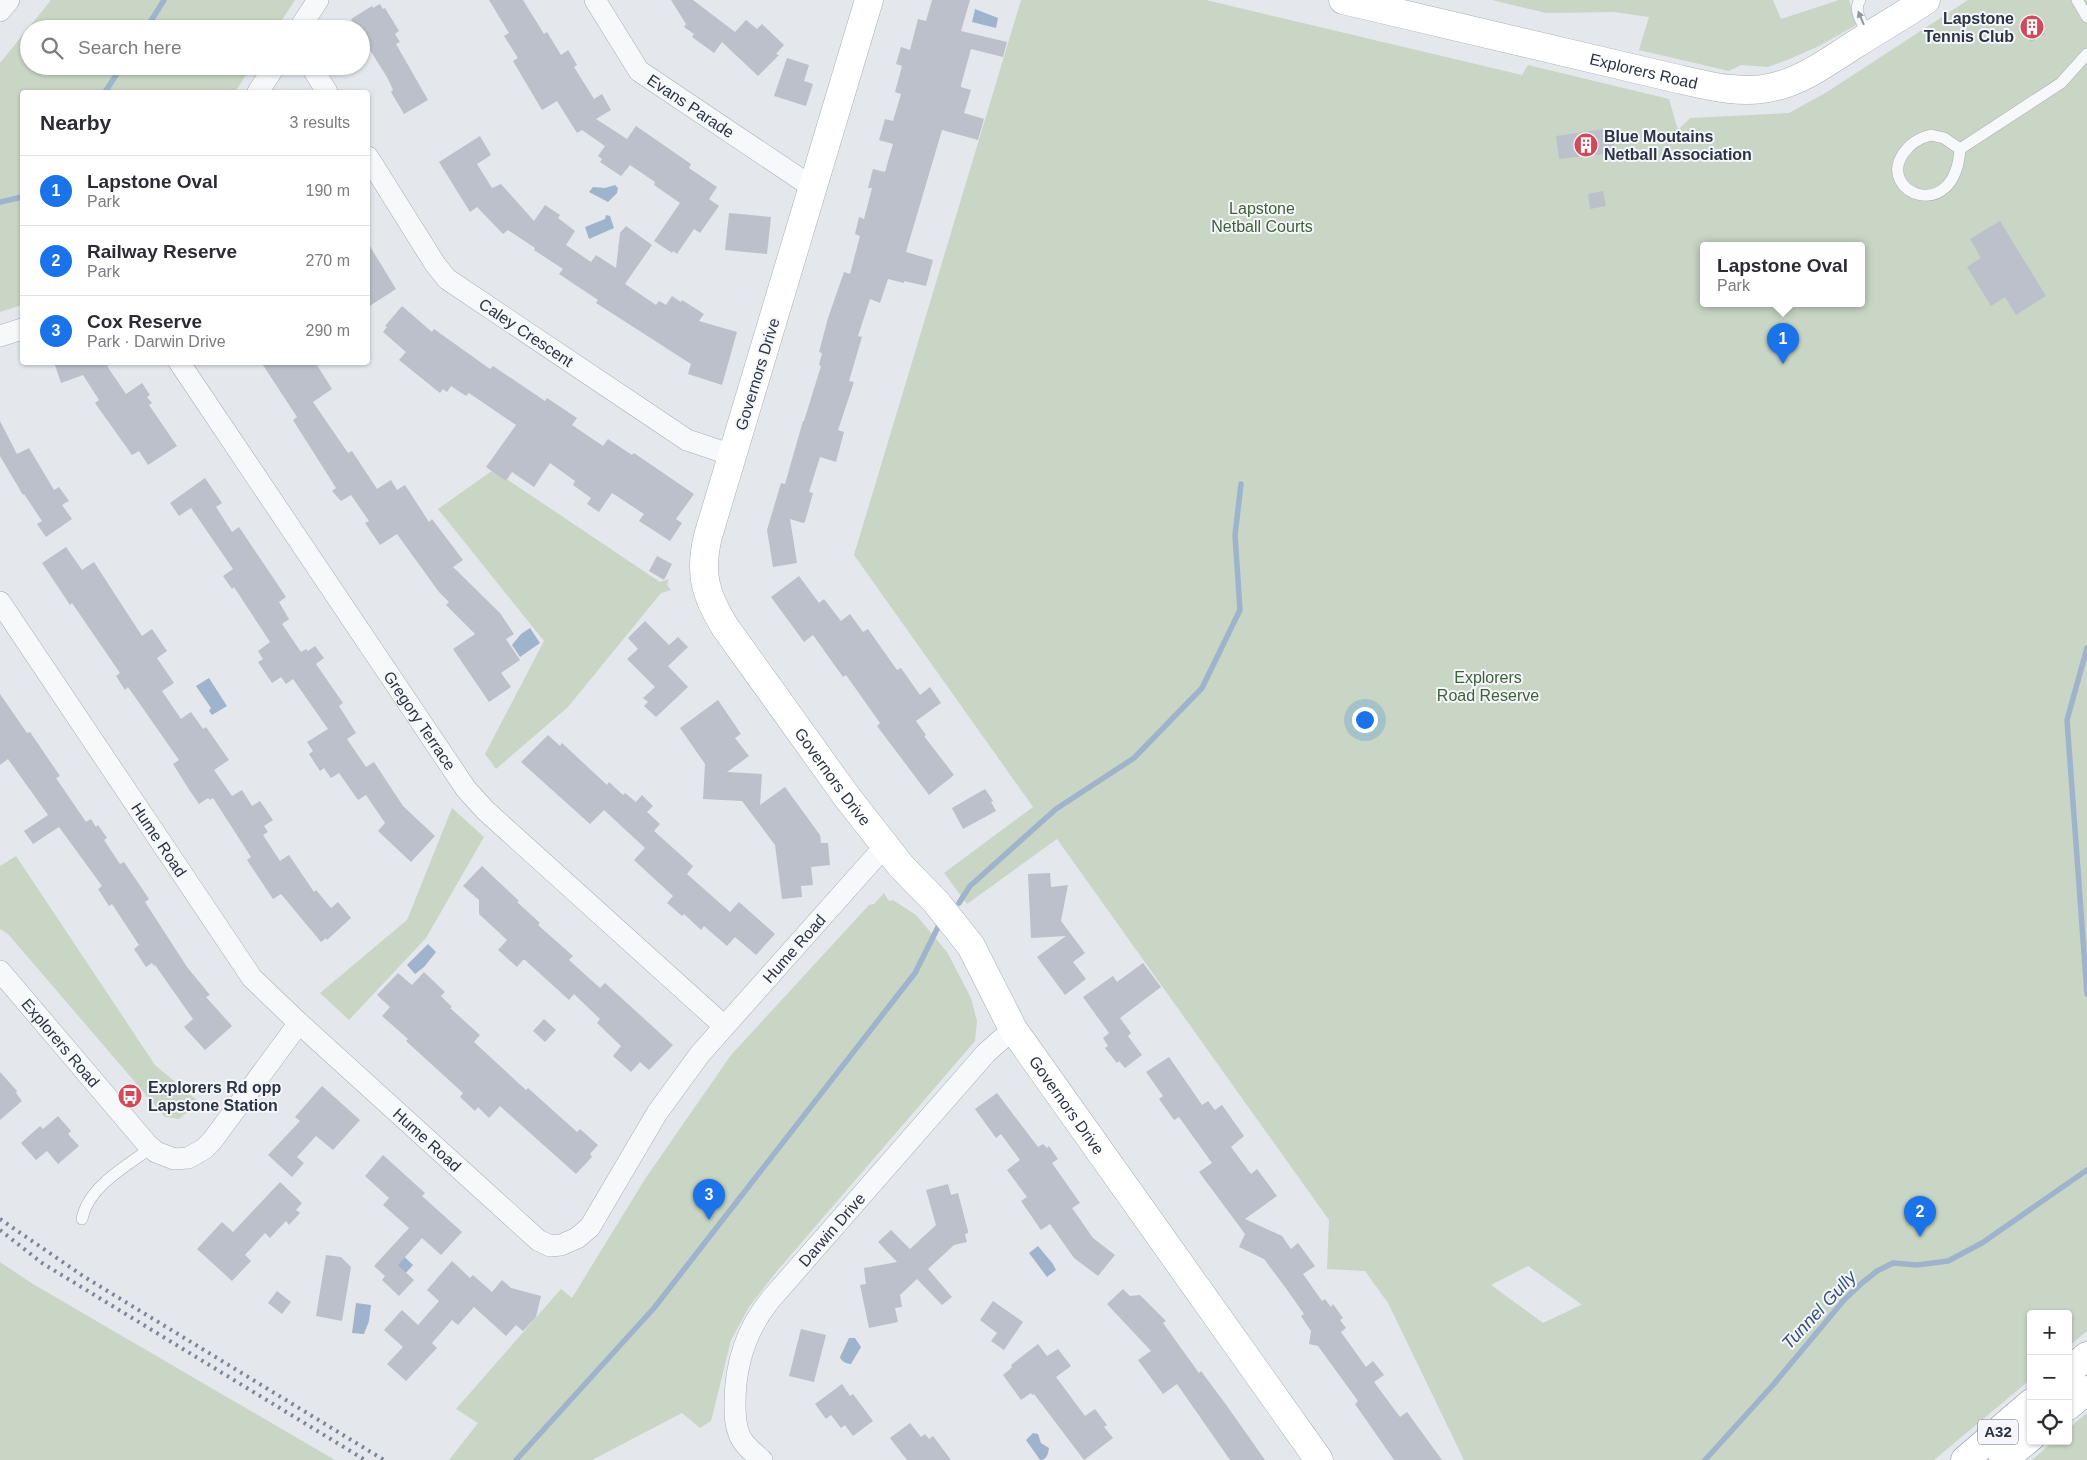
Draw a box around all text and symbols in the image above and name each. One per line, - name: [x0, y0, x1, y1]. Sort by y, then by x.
- place label: Lapstone Tennis Club: [1924, 10, 2014, 45]
- one-way arrow: [1856, 11, 1864, 25]
- building icon: Lapstone Tennis Club: [2019, 14, 2045, 40]
- search box: [20, 20, 370, 75]
- icon: search: [38, 34, 66, 62]
- text: Search here: [78, 37, 182, 58]
- street label: Explorers Road: [1588, 50, 1699, 92]
- street label: Evans Parade: [644, 71, 737, 141]
- text: Nearby: [40, 111, 111, 134]
- text: 3 results: [290, 114, 350, 131]
- place label: Blue Moutains Netball Association: [1604, 128, 1752, 163]
- building icon: Blue Moutains Netball Association: [1573, 132, 1599, 158]
- text: Lapstone Oval: [87, 171, 218, 192]
- text: 1: [52, 182, 60, 199]
- text: 190 m: [306, 182, 350, 199]
- text: Park: [87, 193, 120, 210]
- park label: Lapstone Netball Courts: [1211, 200, 1313, 235]
- text: Railway Reserve: [87, 241, 237, 262]
- popup: [1700, 242, 1865, 307]
- text: 2: [52, 252, 60, 269]
- text: 270 m: [306, 252, 350, 269]
- text: Lapstone Oval: [1717, 255, 1848, 276]
- text: Park: [87, 263, 120, 280]
- text: Park: [1717, 277, 1750, 294]
- street label: Caley Crescent: [476, 295, 577, 370]
- text: Cox Reserve: [87, 311, 202, 332]
- street label: Governors Drive: [732, 316, 783, 432]
- text: 3: [52, 322, 60, 339]
- text: 290 m: [306, 322, 350, 339]
- pin: 1: [1767, 323, 1799, 364]
- text: Park · Darwin Drive: [87, 333, 226, 350]
- street label: Gregory Terrace: [380, 668, 459, 774]
- park label: Explorers Road Reserve: [1437, 669, 1539, 704]
- your location: [1352, 707, 1378, 733]
- street label: Governors Drive: [791, 725, 874, 829]
- street label: Hume Road: [128, 800, 190, 880]
- street label: Hume Road: [760, 911, 829, 986]
- street label: Explorers Road: [18, 995, 103, 1091]
- street label: Governors Drive: [1026, 1053, 1107, 1158]
- place label: Explorers Rd opp Lapstone Station: [148, 1079, 282, 1114]
- bus stop icon: Explorers Rd opp Lapstone Station: [117, 1083, 143, 1109]
- street label: Hume Road: [390, 1105, 464, 1175]
- pin: 3: [693, 1179, 725, 1220]
- street label: Darwin Drive: [795, 1190, 869, 1270]
- pin: 2: [1904, 1196, 1936, 1237]
- water label: Tunnel Gully: [1778, 1266, 1861, 1353]
- map controls: [2027, 1310, 2072, 1445]
- button: +: [2027, 1310, 2072, 1355]
- button: −: [2027, 1355, 2072, 1400]
- button: locate: [2027, 1400, 2072, 1445]
- road number: A32: [1978, 1420, 2018, 1444]

